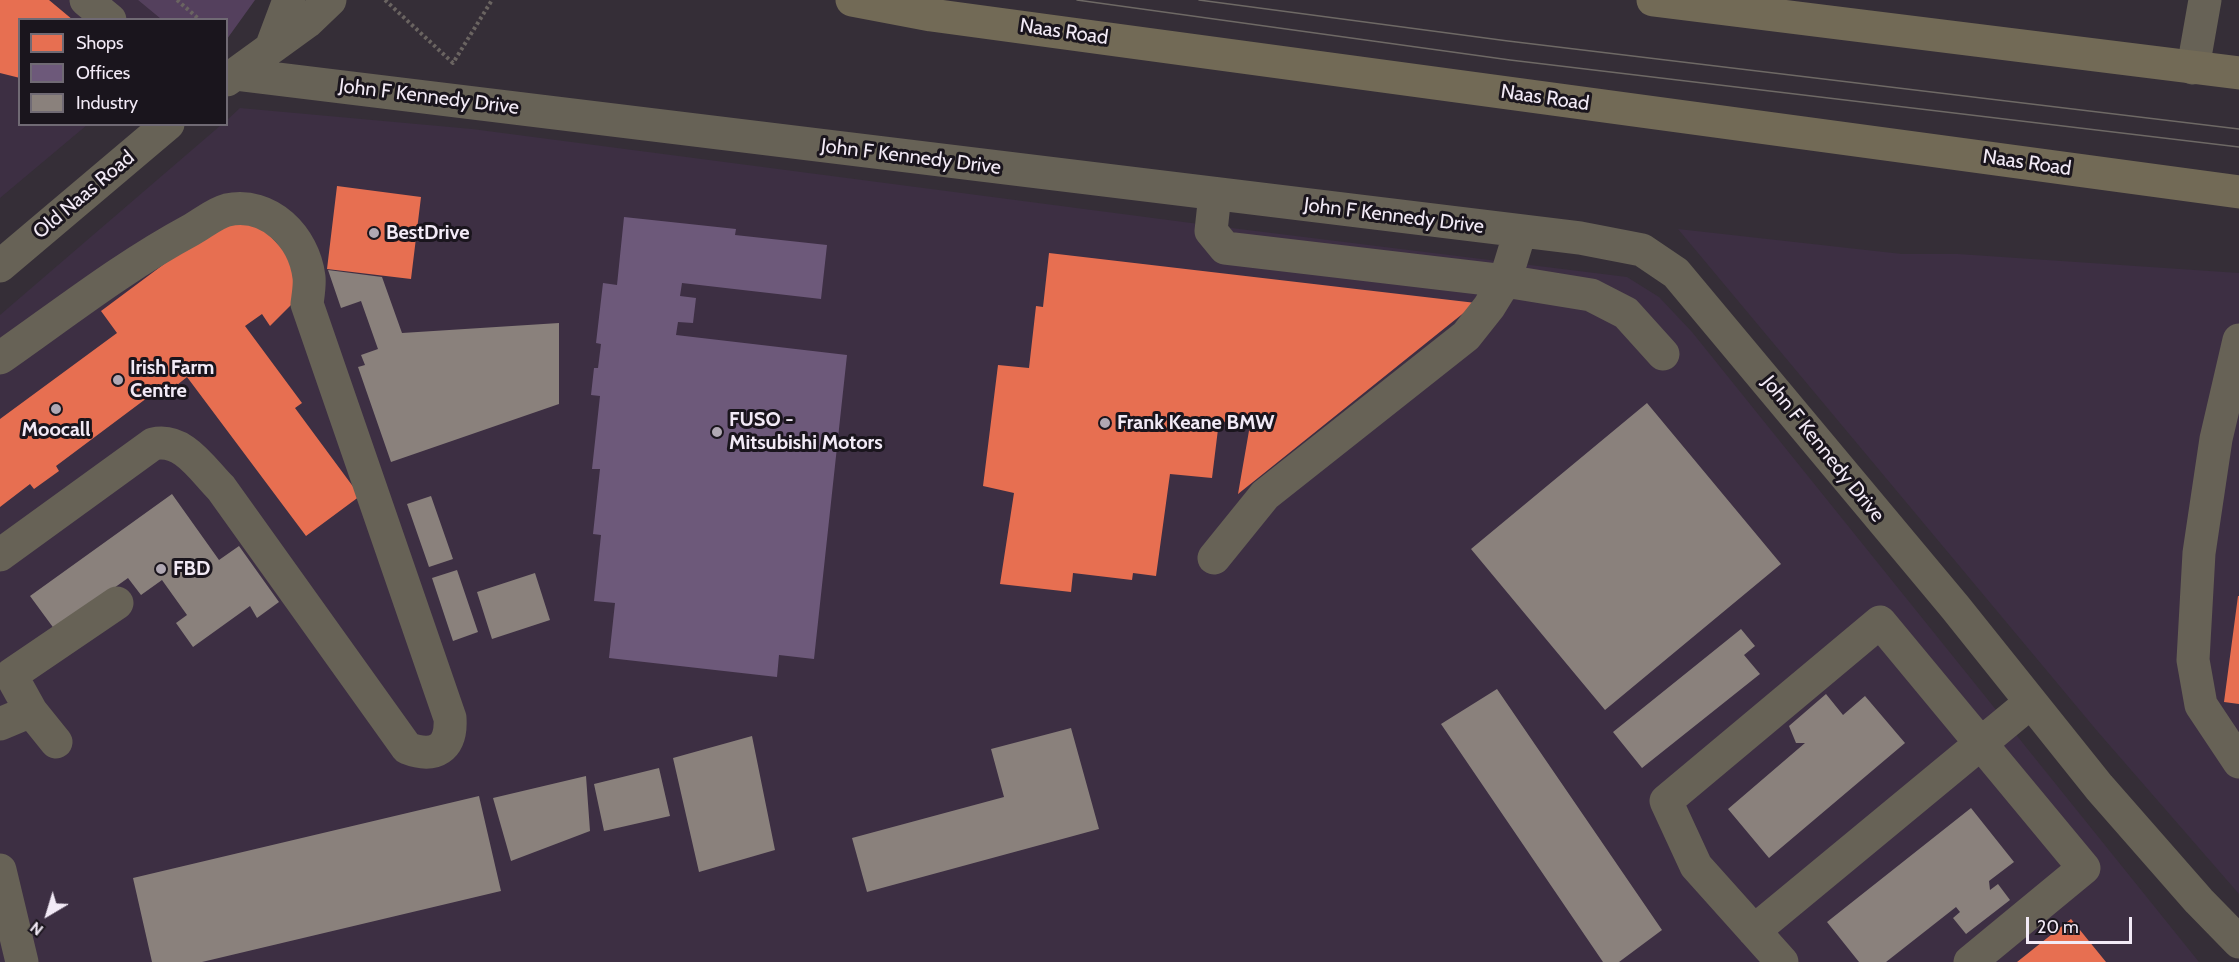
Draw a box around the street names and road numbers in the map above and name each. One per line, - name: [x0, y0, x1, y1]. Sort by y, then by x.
- street label: Naas Road: [1018, 14, 1110, 50]
- street label: John F Kennedy Drive: [338, 74, 520, 120]
- street label: Naas Road: [1499, 80, 1591, 116]
- street label: John F Kennedy Drive: [820, 134, 1002, 180]
- street label: Naas Road: [1981, 145, 2073, 181]
- street label: Old Naas Road: [29, 146, 139, 244]
- street label: John F Kennedy Drive: [1303, 193, 1485, 239]
- street label: John F Kennedy Drive: [1757, 371, 1889, 527]

